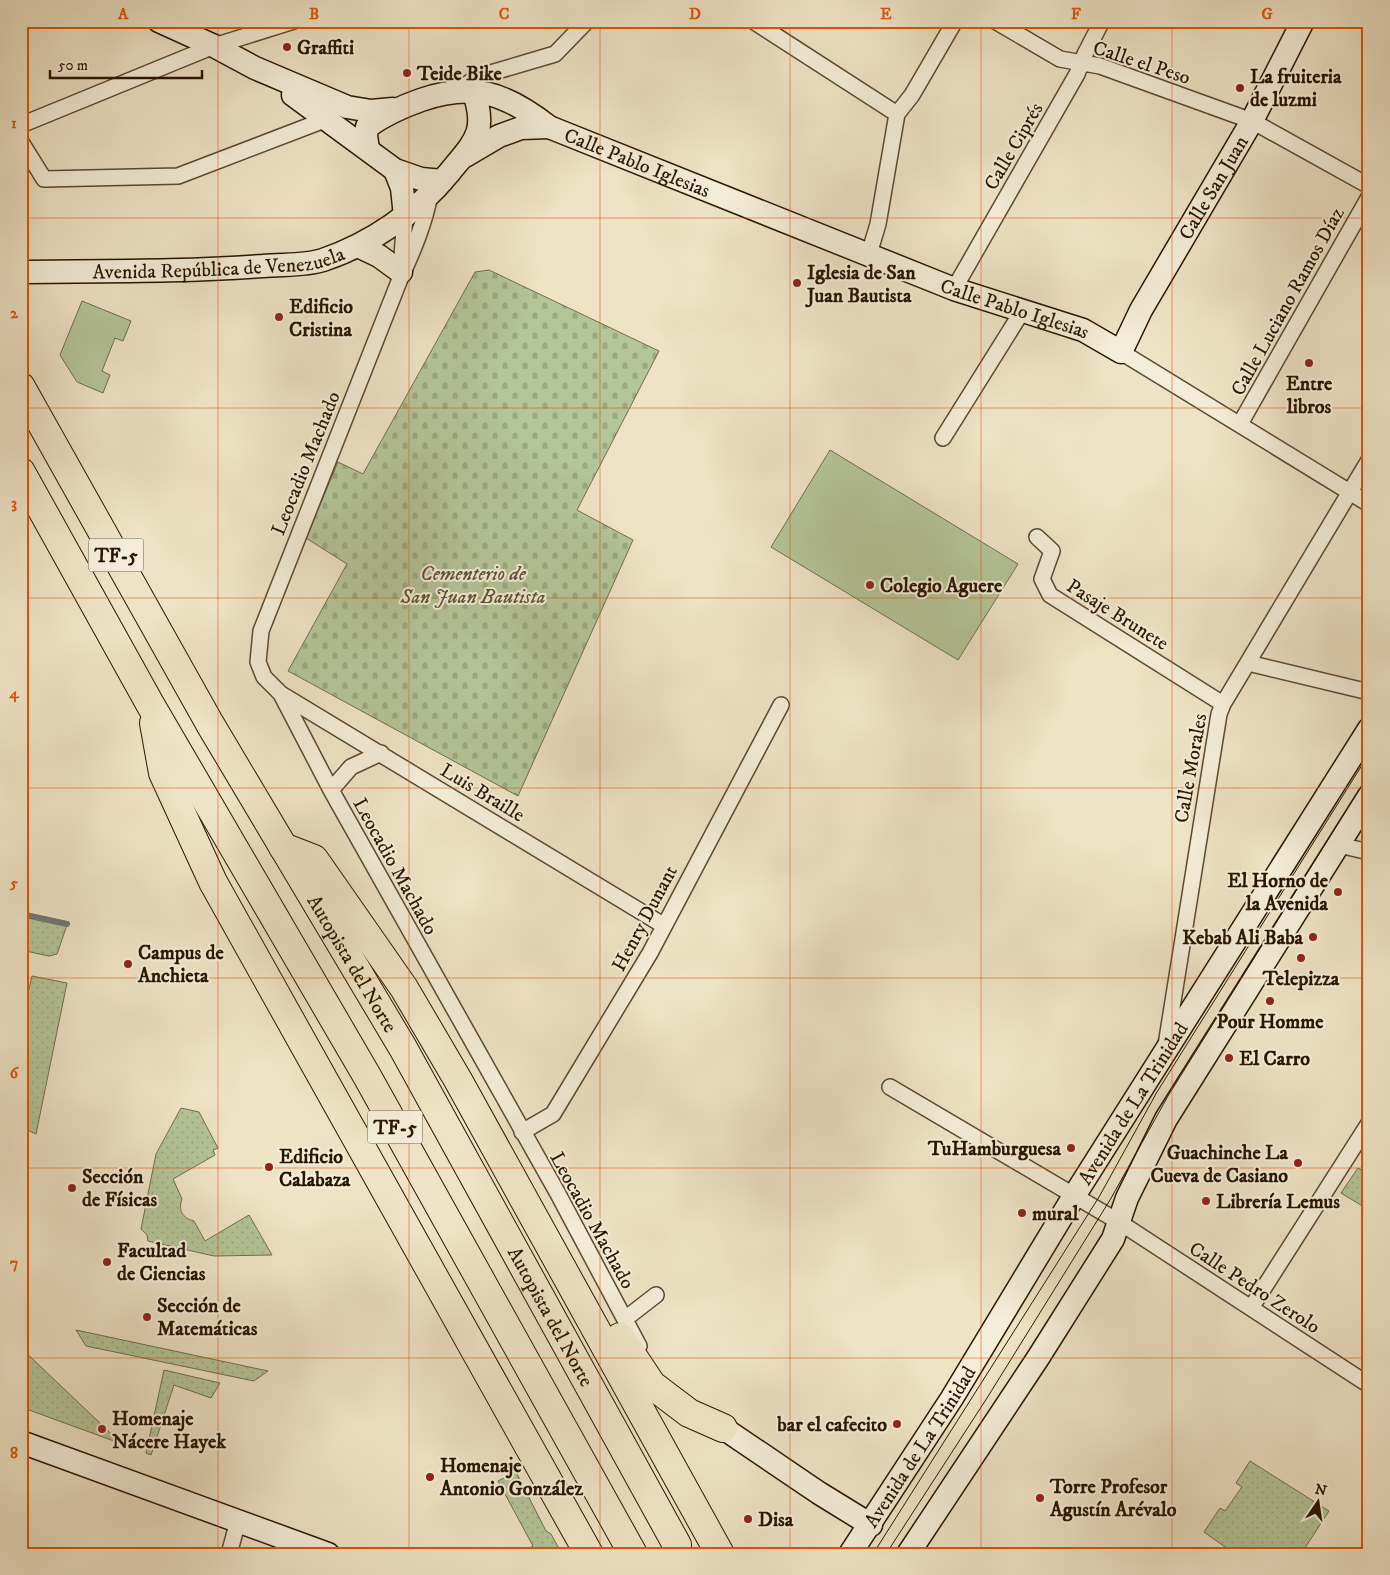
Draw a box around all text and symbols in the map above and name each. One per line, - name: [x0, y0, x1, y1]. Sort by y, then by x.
- text: A: [117, 4, 129, 24]
- text: B: [309, 4, 319, 24]
- text: C: [499, 4, 509, 24]
- text: D: [689, 4, 701, 24]
- text: E: [880, 4, 892, 24]
- text: F: [1071, 4, 1081, 24]
- text: G: [1261, 4, 1273, 24]
- place label: Graffiti: [297, 36, 354, 61]
- street label: Calle el Peso: [1090, 36, 1193, 91]
- marker: Graffiti: [281, 41, 293, 53]
- scale bar: [50, 48, 202, 80]
- text: 50 m: [58, 56, 88, 75]
- place label: Teide Bike: [416, 62, 503, 87]
- place label: La fruiteria de luzmi: [1250, 65, 1342, 113]
- marker: Teide Bike: [401, 67, 413, 79]
- marker: La fruiteria de luzmi: [1234, 82, 1246, 94]
- street label: Calle Ciprés: [979, 98, 1050, 195]
- text: 1: [11, 113, 17, 133]
- street label: Calle Pablo Iglesias: [560, 123, 714, 204]
- street label: Calle San Juan: [1174, 131, 1255, 245]
- street label: Calle Luciano Ramos Díaz: [1226, 203, 1351, 400]
- street label: Avenida República de Venezuela: [92, 242, 349, 285]
- place label: Iglesia de San Juan Bautista: [805, 261, 916, 309]
- street label: Calle Pablo Iglesias: [936, 274, 1094, 345]
- marker: Iglesia de San Juan Bautista: [791, 277, 803, 289]
- place label: Edificio Cristina: [289, 295, 353, 343]
- text: 2: [10, 303, 19, 323]
- marker: Edificio Cristina: [273, 311, 285, 323]
- marker: Entre libros: [1303, 357, 1315, 369]
- place label: Entre libros: [1286, 372, 1333, 420]
- street label: Leocadio Machado: [266, 388, 347, 539]
- text: 3: [11, 493, 17, 513]
- road number: TF-5: [88, 538, 144, 572]
- park label: Cementerio de San Juan Bautista: [400, 562, 545, 610]
- place label: Colegio Aguere: [880, 574, 1003, 599]
- street label: Pasaje Brunete: [1062, 574, 1173, 657]
- marker: Colegio Aguere: [864, 579, 876, 591]
- text: 4: [8, 683, 19, 703]
- street label: Calle Morales: [1170, 711, 1213, 825]
- street label: Luis Braille: [435, 758, 529, 828]
- street label: Leocadio Machado: [347, 794, 443, 940]
- street label: Henry Dunant: [607, 861, 684, 976]
- place label: El Horno de la Avenida: [1227, 869, 1329, 917]
- text: 5: [9, 873, 18, 893]
- marker: El Horno de la Avenida: [1332, 886, 1344, 898]
- street label: Autopista del Norte: [301, 891, 402, 1038]
- place label: Kebab Ali Baba: [1182, 926, 1303, 951]
- marker: Kebab Ali Baba: [1307, 931, 1319, 943]
- place label: Campus de Anchieta: [137, 941, 224, 989]
- marker: Telepizza: [1295, 952, 1307, 964]
- marker: Campus de Anchieta: [122, 958, 134, 970]
- place label: Telepizza: [1262, 967, 1340, 992]
- marker: Pour Homme: [1264, 995, 1276, 1007]
- place label: Pour Homme: [1217, 1010, 1324, 1035]
- street label: Avenida de La Trinidad: [1073, 1018, 1194, 1190]
- place label: El Carro: [1239, 1047, 1310, 1072]
- marker: El Carro: [1223, 1052, 1235, 1064]
- text: 6: [10, 1063, 20, 1083]
- road number: TF-5: [368, 1110, 422, 1144]
- place label: TuHamburguesa: [927, 1137, 1061, 1162]
- place label: Guachinche La Cueva de Casiano: [1150, 1141, 1288, 1189]
- marker: TuHamburguesa: [1065, 1142, 1077, 1154]
- place label: Edificio Calabaza: [279, 1145, 351, 1193]
- street label: Leocadio Machado: [544, 1148, 640, 1294]
- marker: Guachinche La Cueva de Casiano: [1292, 1157, 1304, 1169]
- marker: Edificio Calabaza: [263, 1161, 275, 1173]
- place label: Sección de Físicas: [82, 1165, 158, 1213]
- marker: Sección de Físicas: [66, 1182, 78, 1194]
- place label: Librería Lemus: [1216, 1190, 1340, 1215]
- marker: Librería Lemus: [1200, 1195, 1212, 1207]
- place label: mural: [1032, 1202, 1080, 1227]
- marker: mural: [1016, 1207, 1028, 1219]
- street label: Calle Pedro Zerolo: [1184, 1237, 1324, 1340]
- place label: Facultad de Ciencias: [117, 1239, 206, 1287]
- street label: Autopista del Norte: [501, 1243, 598, 1391]
- text: 7: [10, 1253, 18, 1273]
- marker: Facultad de Ciencias: [101, 1256, 113, 1268]
- place label: Sección de Matemáticas: [157, 1294, 258, 1342]
- marker: Sección de Matemáticas: [141, 1311, 153, 1323]
- street label: Avenida de La Trinidad: [860, 1362, 982, 1533]
- place label: Homenaje Nácere Hayek: [112, 1407, 227, 1455]
- place label: bar el cafecito: [776, 1413, 887, 1438]
- marker: bar el cafecito: [891, 1418, 903, 1430]
- marker: Homenaje Nácere Hayek: [96, 1423, 108, 1435]
- text: 8: [10, 1443, 18, 1463]
- place label: Homenaje Antonio González: [439, 1454, 583, 1502]
- marker: Homenaje Antonio González: [424, 1471, 436, 1483]
- place label: Torre Profesor Agustín Arévalo: [1049, 1475, 1177, 1523]
- north arrow: [1292, 1478, 1342, 1528]
- text: N: [1313, 1480, 1329, 1500]
- marker: Torre Profesor Agustín Arévalo: [1034, 1492, 1046, 1504]
- place label: Disa: [758, 1508, 794, 1533]
- marker: Disa: [742, 1513, 754, 1525]

